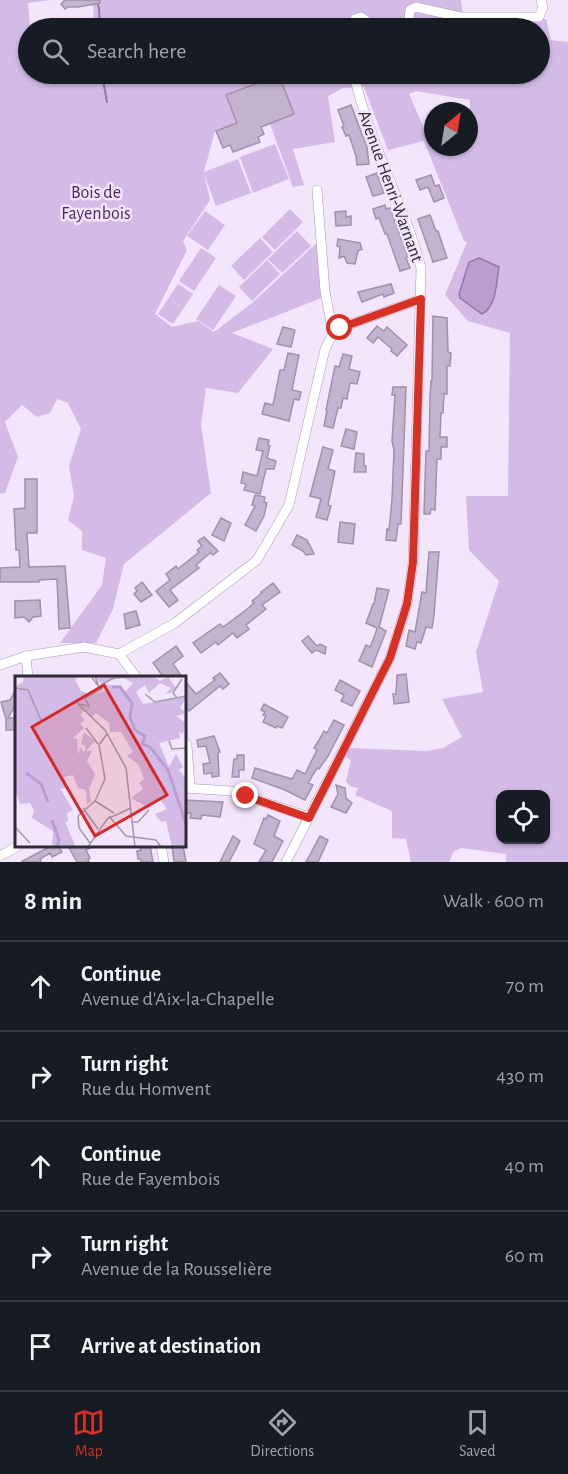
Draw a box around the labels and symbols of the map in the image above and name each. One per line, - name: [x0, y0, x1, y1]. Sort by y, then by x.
- north arrow: [424, 102, 478, 156]
- street label: Avenue Henri-Warnant: [354, 108, 426, 265]
- park label: Bois de Fayenbois: [61, 184, 131, 223]
- route start: [326, 314, 352, 340]
- inset map: [15, 676, 186, 847]
- route end: [232, 782, 258, 808]

